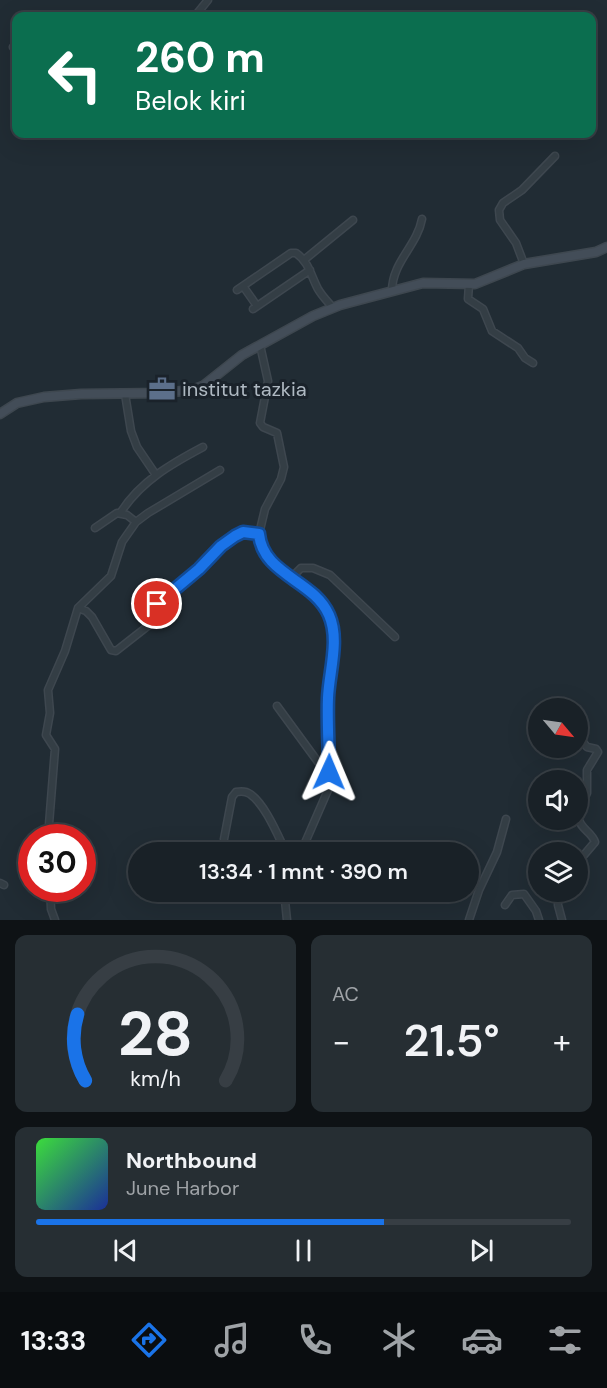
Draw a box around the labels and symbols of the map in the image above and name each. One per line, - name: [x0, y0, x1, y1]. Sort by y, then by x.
- office icon: institut tazkia: [147, 374, 177, 404]
- place label: institut tazkia: [182, 376, 307, 402]
- pin: [131, 578, 182, 629]
- north arrow: [528, 698, 588, 758]
- position arrow: [297, 740, 361, 804]
- speed limit sign: 30: [18, 824, 96, 902]

